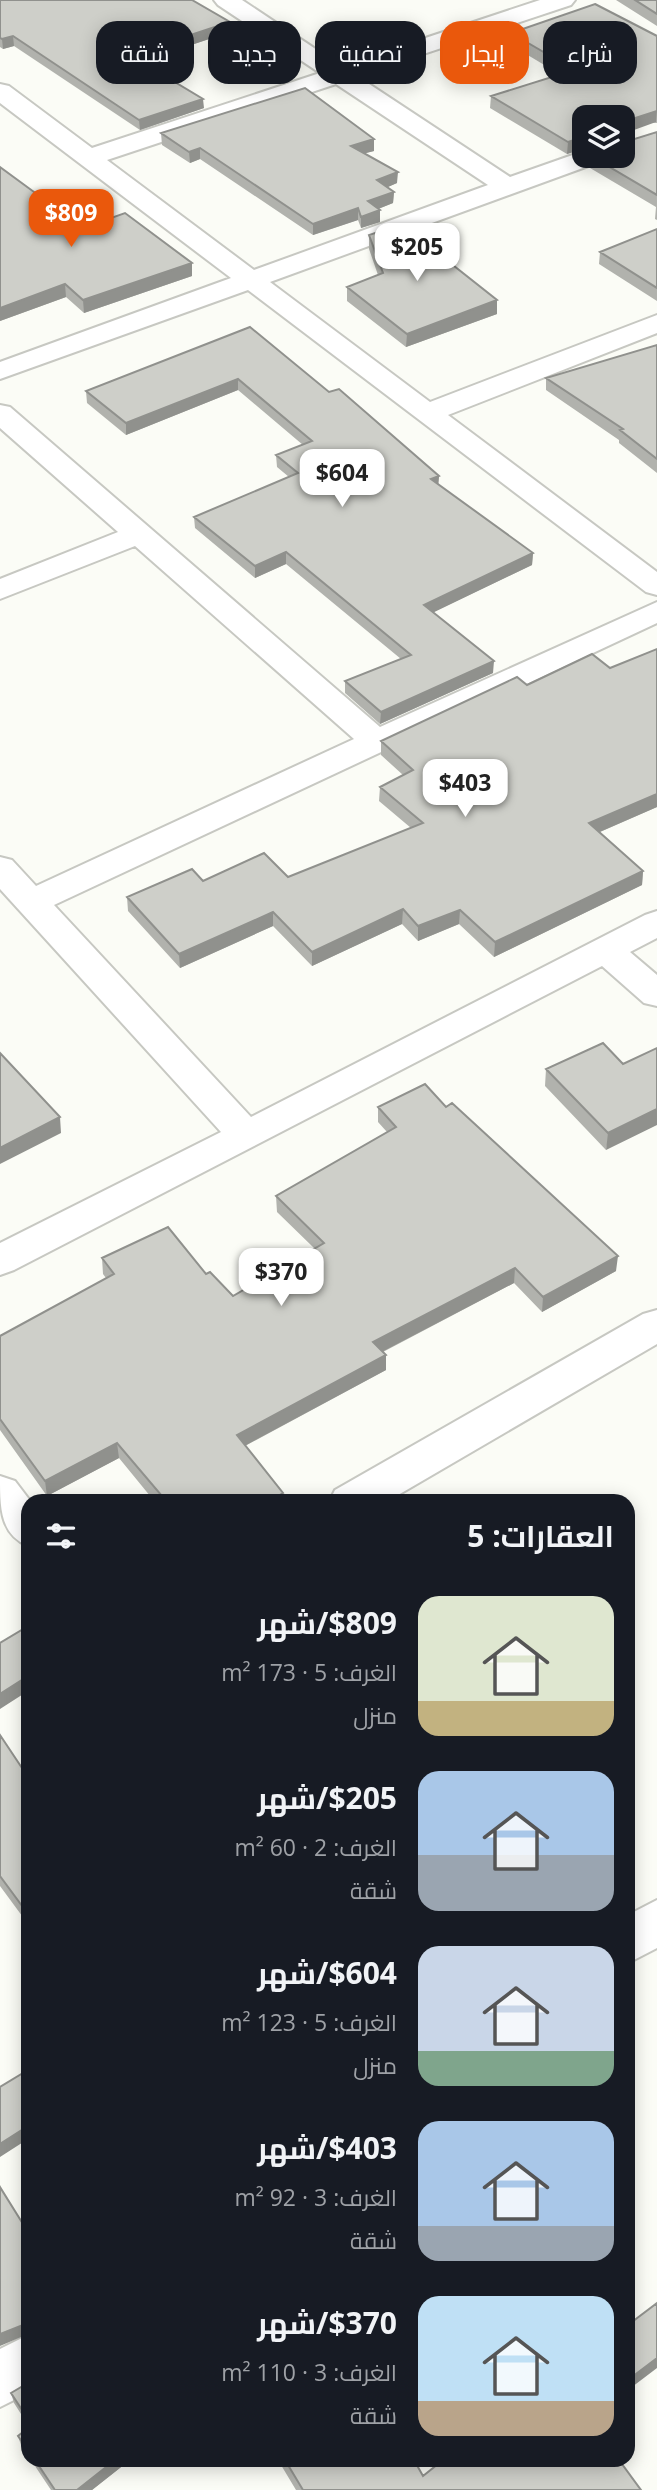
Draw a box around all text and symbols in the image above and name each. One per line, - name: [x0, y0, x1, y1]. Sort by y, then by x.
- chip: شقة: [96, 21, 194, 84]
- chip: جديد: [208, 21, 301, 84]
- chip: تصفية: [315, 21, 426, 84]
- chip: إيجار: [440, 21, 529, 84]
- chip: شراء: [543, 21, 637, 84]
- map controls: [572, 105, 635, 168]
- button: layers: [572, 105, 635, 168]
- pin: $809: [30, 190, 112, 249]
- text: $809: [45, 196, 97, 228]
- pin: $205: [376, 224, 458, 283]
- text: $205: [391, 230, 443, 262]
- pin: $604: [301, 449, 383, 509]
- text: $604: [316, 456, 368, 488]
- pin: $403: [424, 760, 506, 819]
- text: $403: [439, 766, 491, 798]
- pin: $370: [240, 1248, 322, 1308]
- text: $370: [255, 1255, 307, 1287]
- text: العقارات: 5: [467, 1515, 614, 1556]
- icon: filters: [42, 1517, 80, 1555]
- text: $809/شهر: [257, 1602, 397, 1643]
- icon: home: [474, 1624, 558, 1708]
- text: الغرف: 5 · 173 m²: [221, 1656, 397, 1688]
- text: منزل: [353, 1699, 397, 1731]
- text: $205/شهر: [257, 1777, 397, 1818]
- icon: home: [474, 1799, 558, 1883]
- text: الغرف: 2 · 60 m²: [234, 1831, 397, 1863]
- text: شقة: [350, 1874, 397, 1906]
- text: $604/شهر: [257, 1952, 397, 1993]
- icon: home: [474, 1974, 558, 2058]
- text: الغرف: 5 · 123 m²: [221, 2006, 397, 2038]
- text: منزل: [353, 2049, 397, 2081]
- text: $403/شهر: [257, 2127, 397, 2168]
- icon: home: [474, 2149, 558, 2233]
- text: الغرف: 3 · 92 m²: [234, 2181, 397, 2213]
- text: شقة: [350, 2224, 397, 2256]
- text: $370/شهر: [257, 2302, 397, 2343]
- icon: home: [474, 2324, 558, 2408]
- text: الغرف: 3 · 110 m²: [221, 2356, 397, 2388]
- text: شقة: [350, 2399, 397, 2431]

